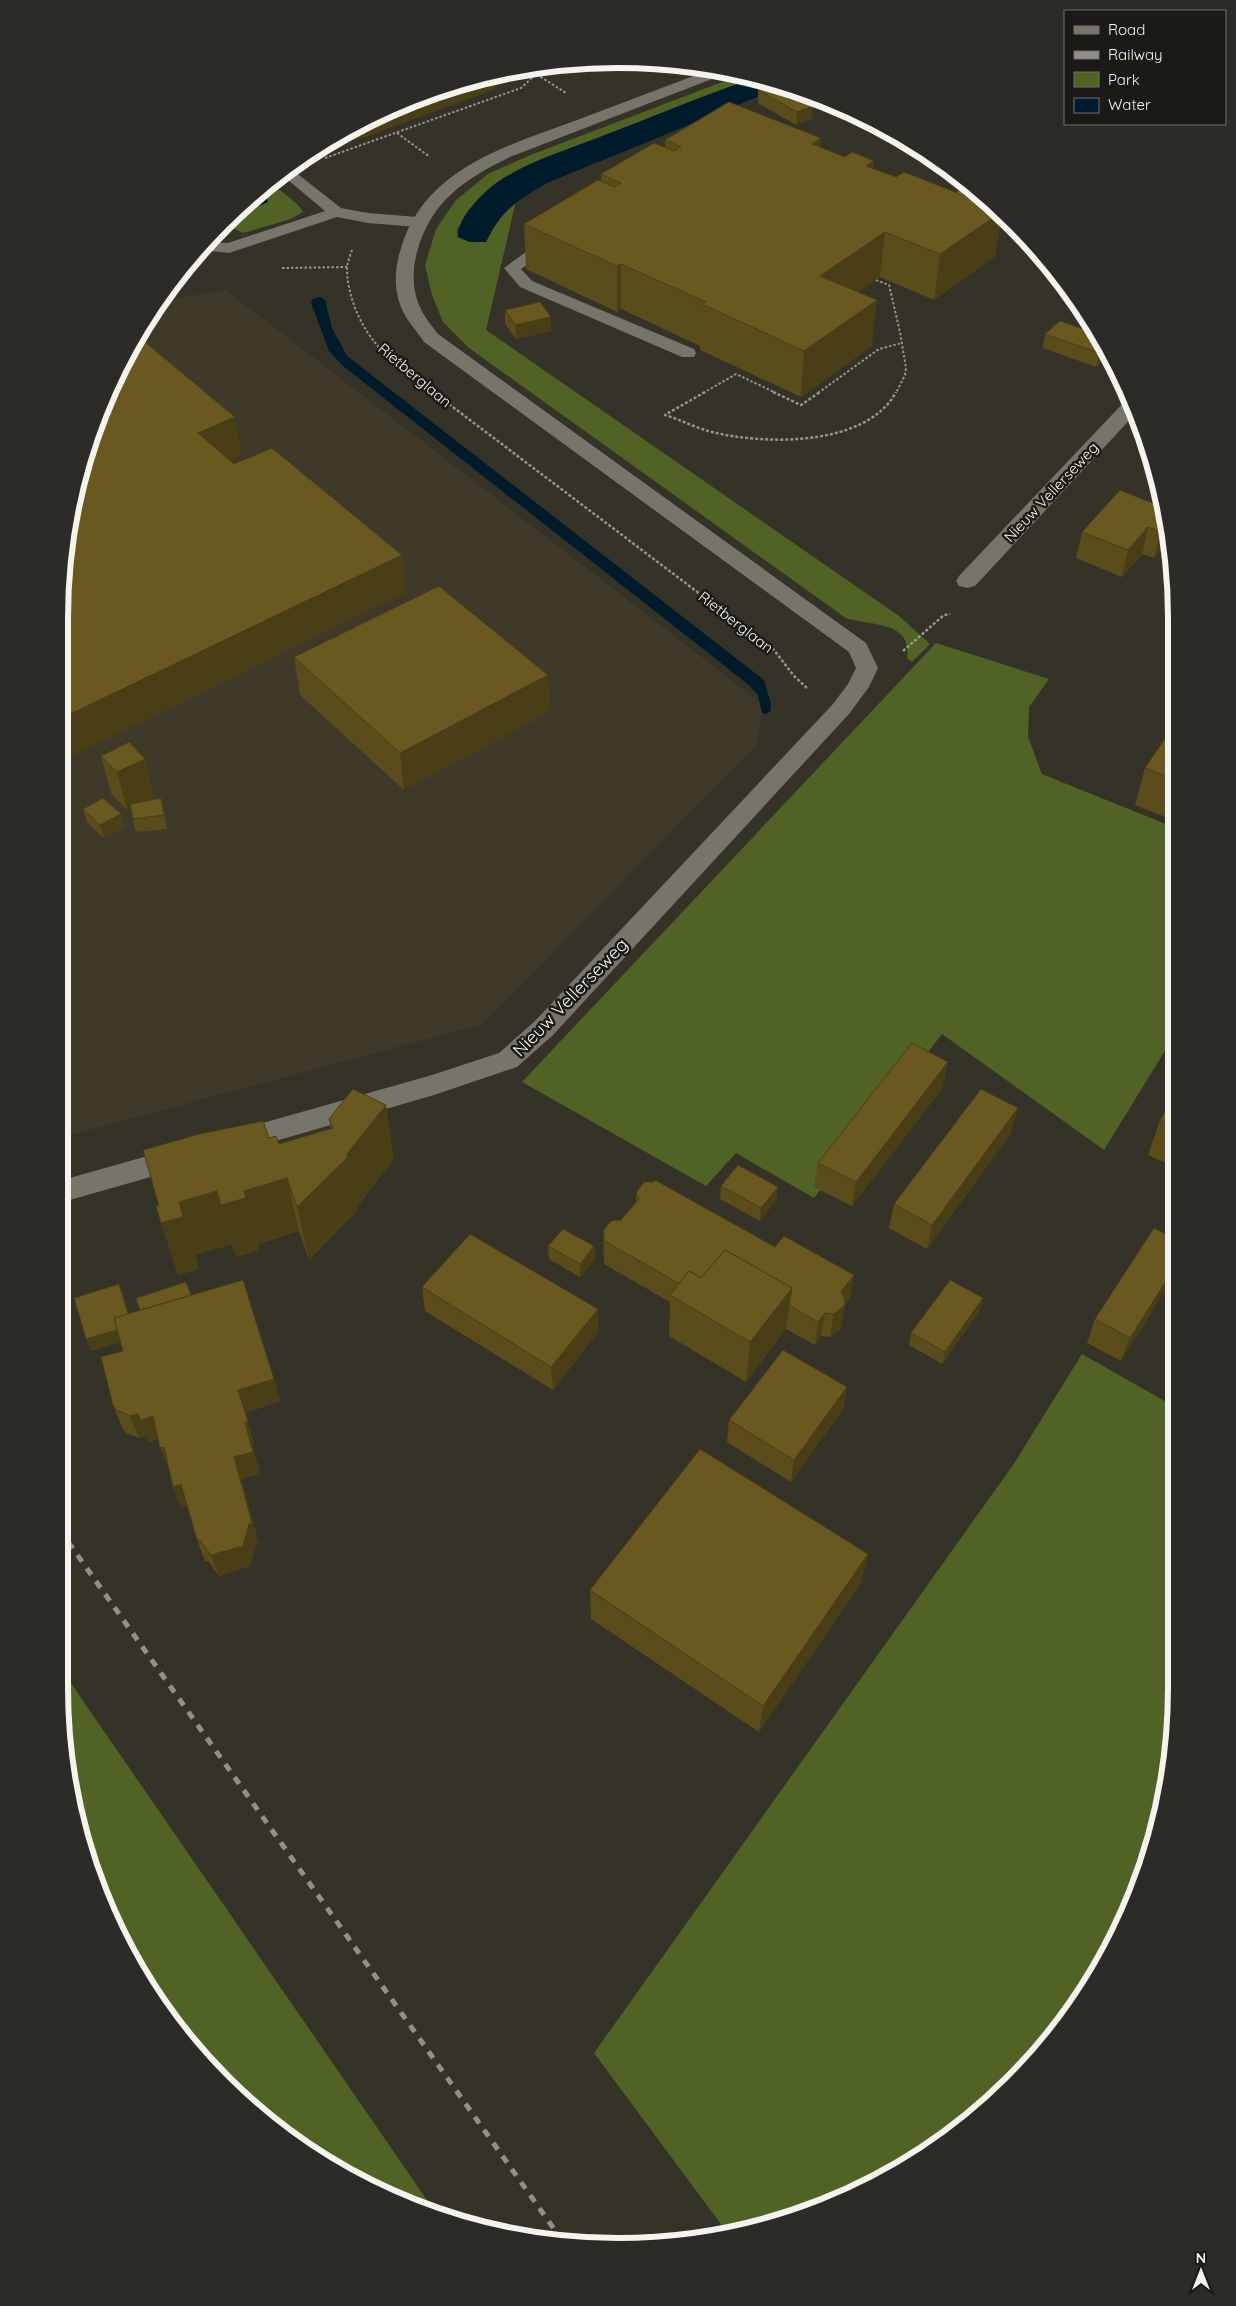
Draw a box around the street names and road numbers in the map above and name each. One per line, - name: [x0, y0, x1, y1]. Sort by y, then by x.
- street label: Rietberglaan: [375, 339, 455, 411]
- street label: Nieuw Vellerseweg: [1000, 438, 1102, 546]
- street label: Rietberglaan: [695, 587, 777, 657]
- street label: Nieuw Vellerseweg: [507, 933, 633, 1061]

